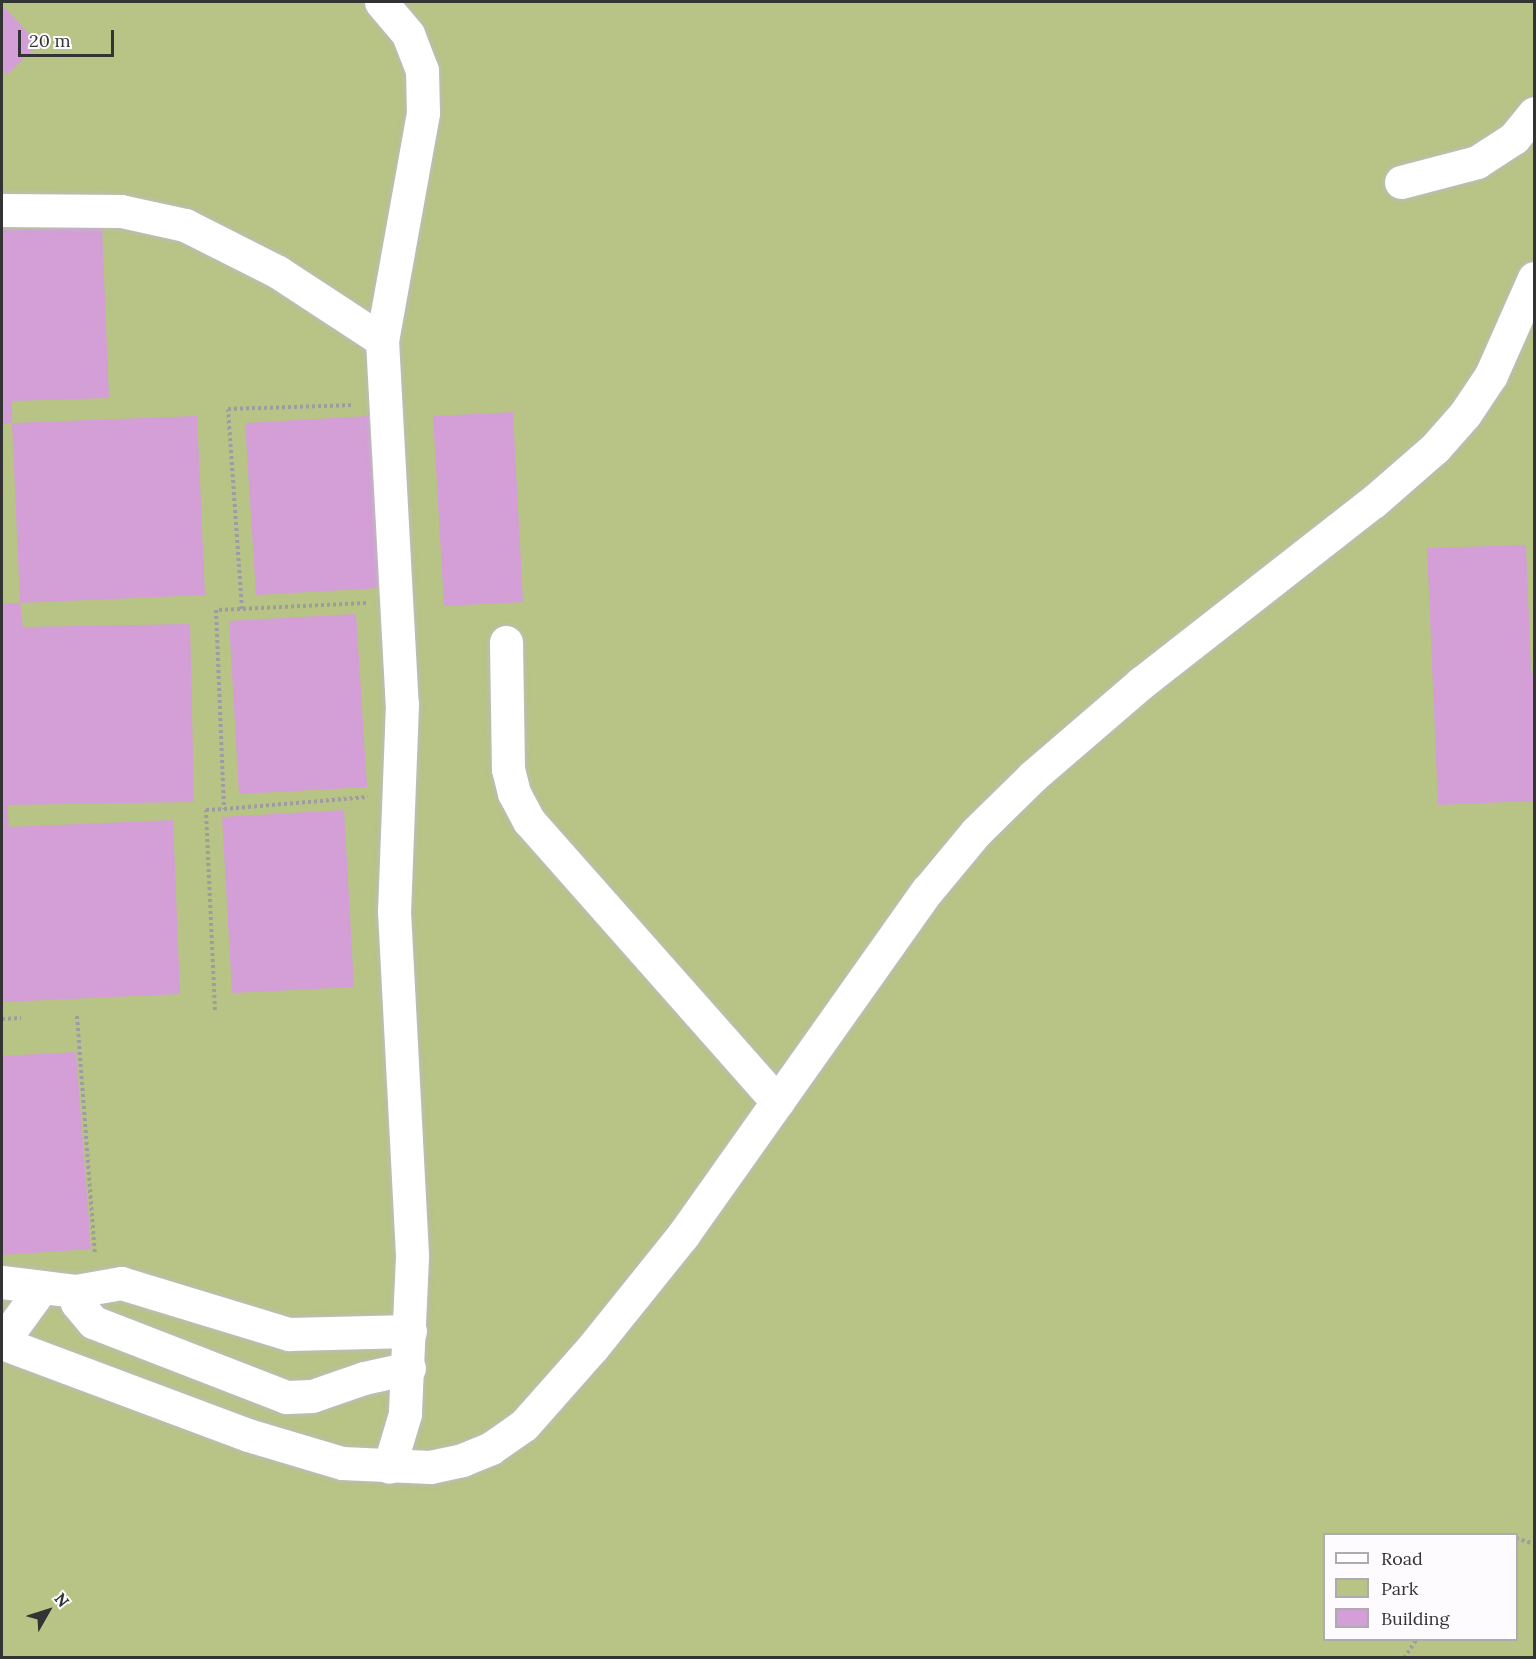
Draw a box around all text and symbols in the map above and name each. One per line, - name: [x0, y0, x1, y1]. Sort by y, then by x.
- scale bar: [21, 18, 117, 56]
- text: 20 m: [29, 29, 71, 52]
- legend: [1323, 1533, 1518, 1641]
- text: Road: [1381, 1547, 1423, 1570]
- text: Park: [1381, 1577, 1418, 1600]
- north arrow: [18, 1581, 78, 1641]
- text: N: [50, 1589, 74, 1611]
- text: Building: [1381, 1607, 1449, 1630]

